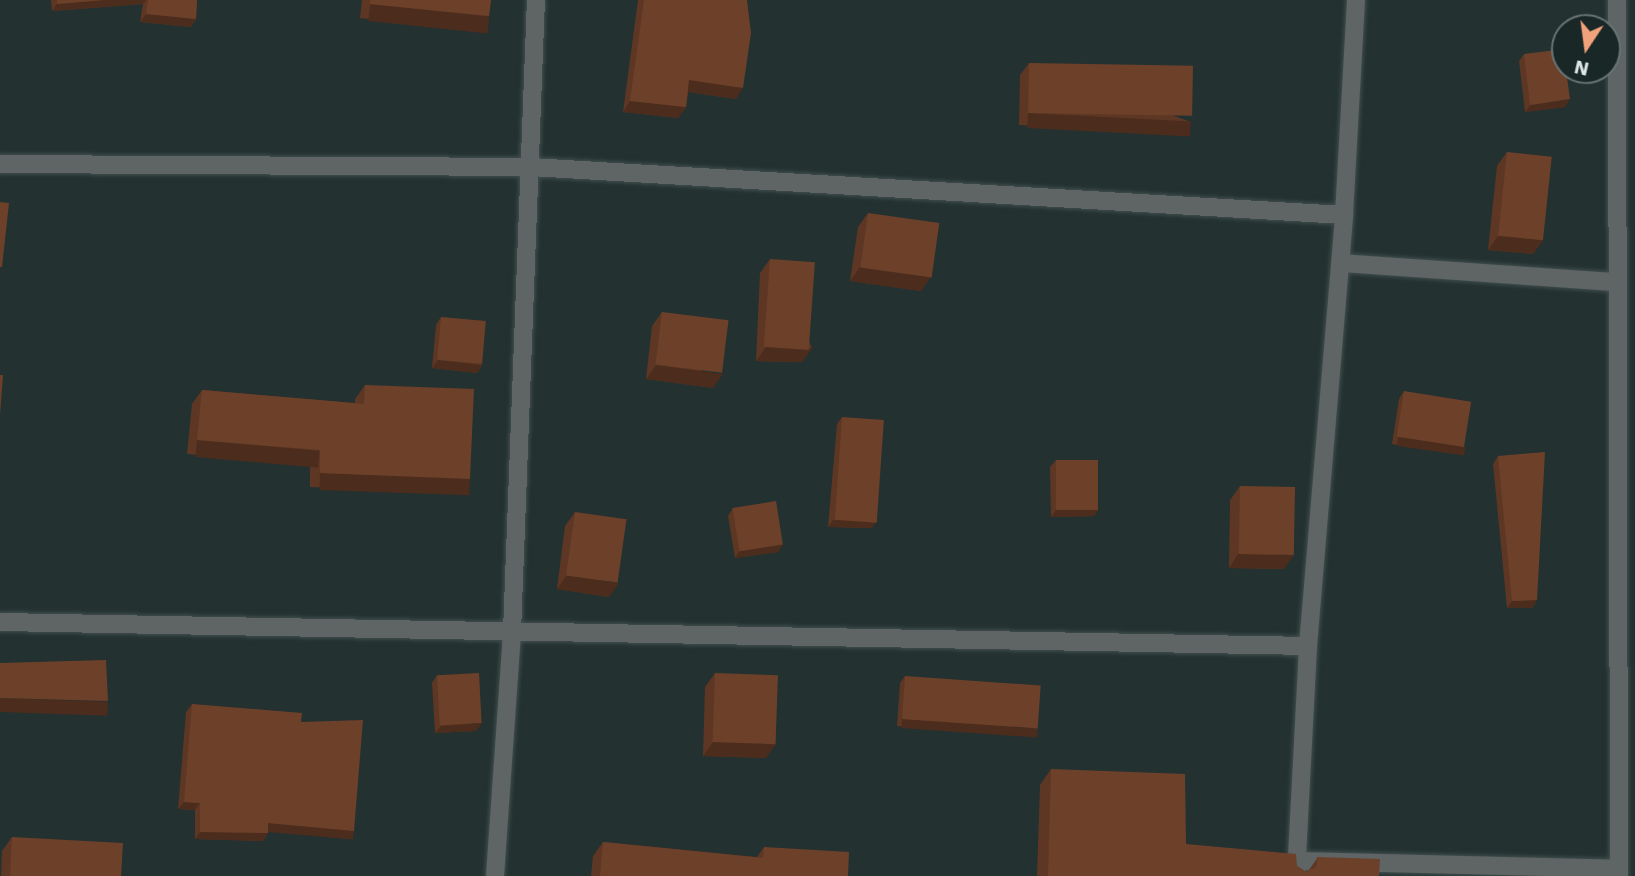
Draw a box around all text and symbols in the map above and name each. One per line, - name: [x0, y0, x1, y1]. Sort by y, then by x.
- north arrow: [1551, 14, 1621, 84]
- text: N: [1572, 55, 1591, 81]

